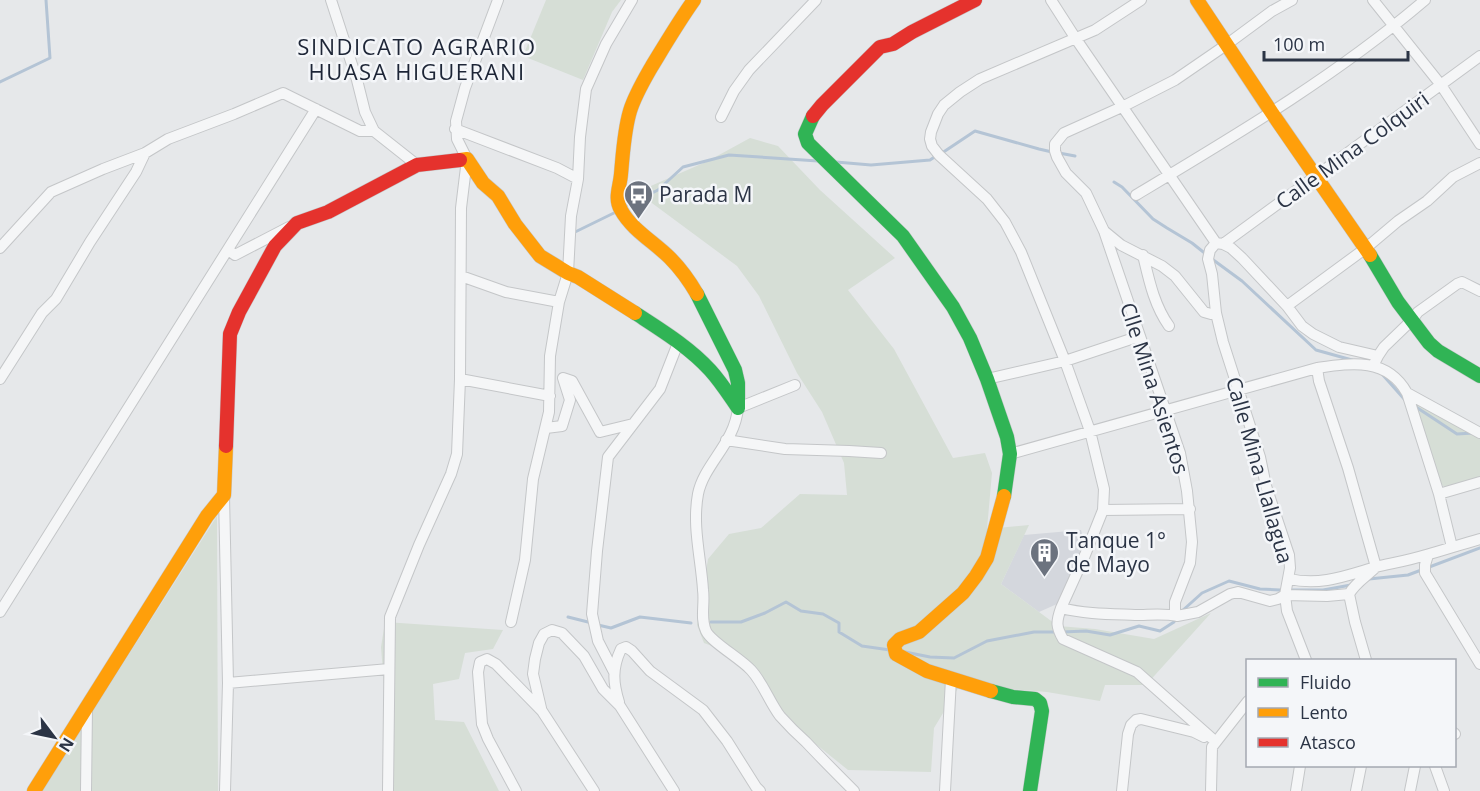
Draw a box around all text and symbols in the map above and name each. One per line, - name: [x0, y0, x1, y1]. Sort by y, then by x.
- scale bar: [1264, 24, 1408, 62]
- district label: SINDICATO AGRARIO HUASA HIGUERANI: [297, 31, 537, 86]
- text: 100 m: [1273, 32, 1325, 56]
- street label: Calle Mina Colquiri: [1270, 85, 1434, 215]
- bus stop icon: Parada M: [622, 178, 654, 220]
- place label: Parada M: [659, 180, 752, 208]
- street label: Clle Mina Asientos: [1114, 299, 1196, 477]
- street label: Calle Mina Llallagua: [1220, 373, 1300, 567]
- place label: Tanque 1° de Mayo: [1066, 526, 1166, 578]
- building icon: Tanque 1° de Mayo: [1029, 536, 1061, 578]
- legend: [1246, 659, 1456, 767]
- text: Fluido: [1300, 670, 1351, 694]
- text: Lento: [1300, 700, 1348, 724]
- north arrow: [24, 707, 84, 767]
- text: Atasco: [1300, 730, 1356, 754]
- text: N: [54, 734, 79, 756]

